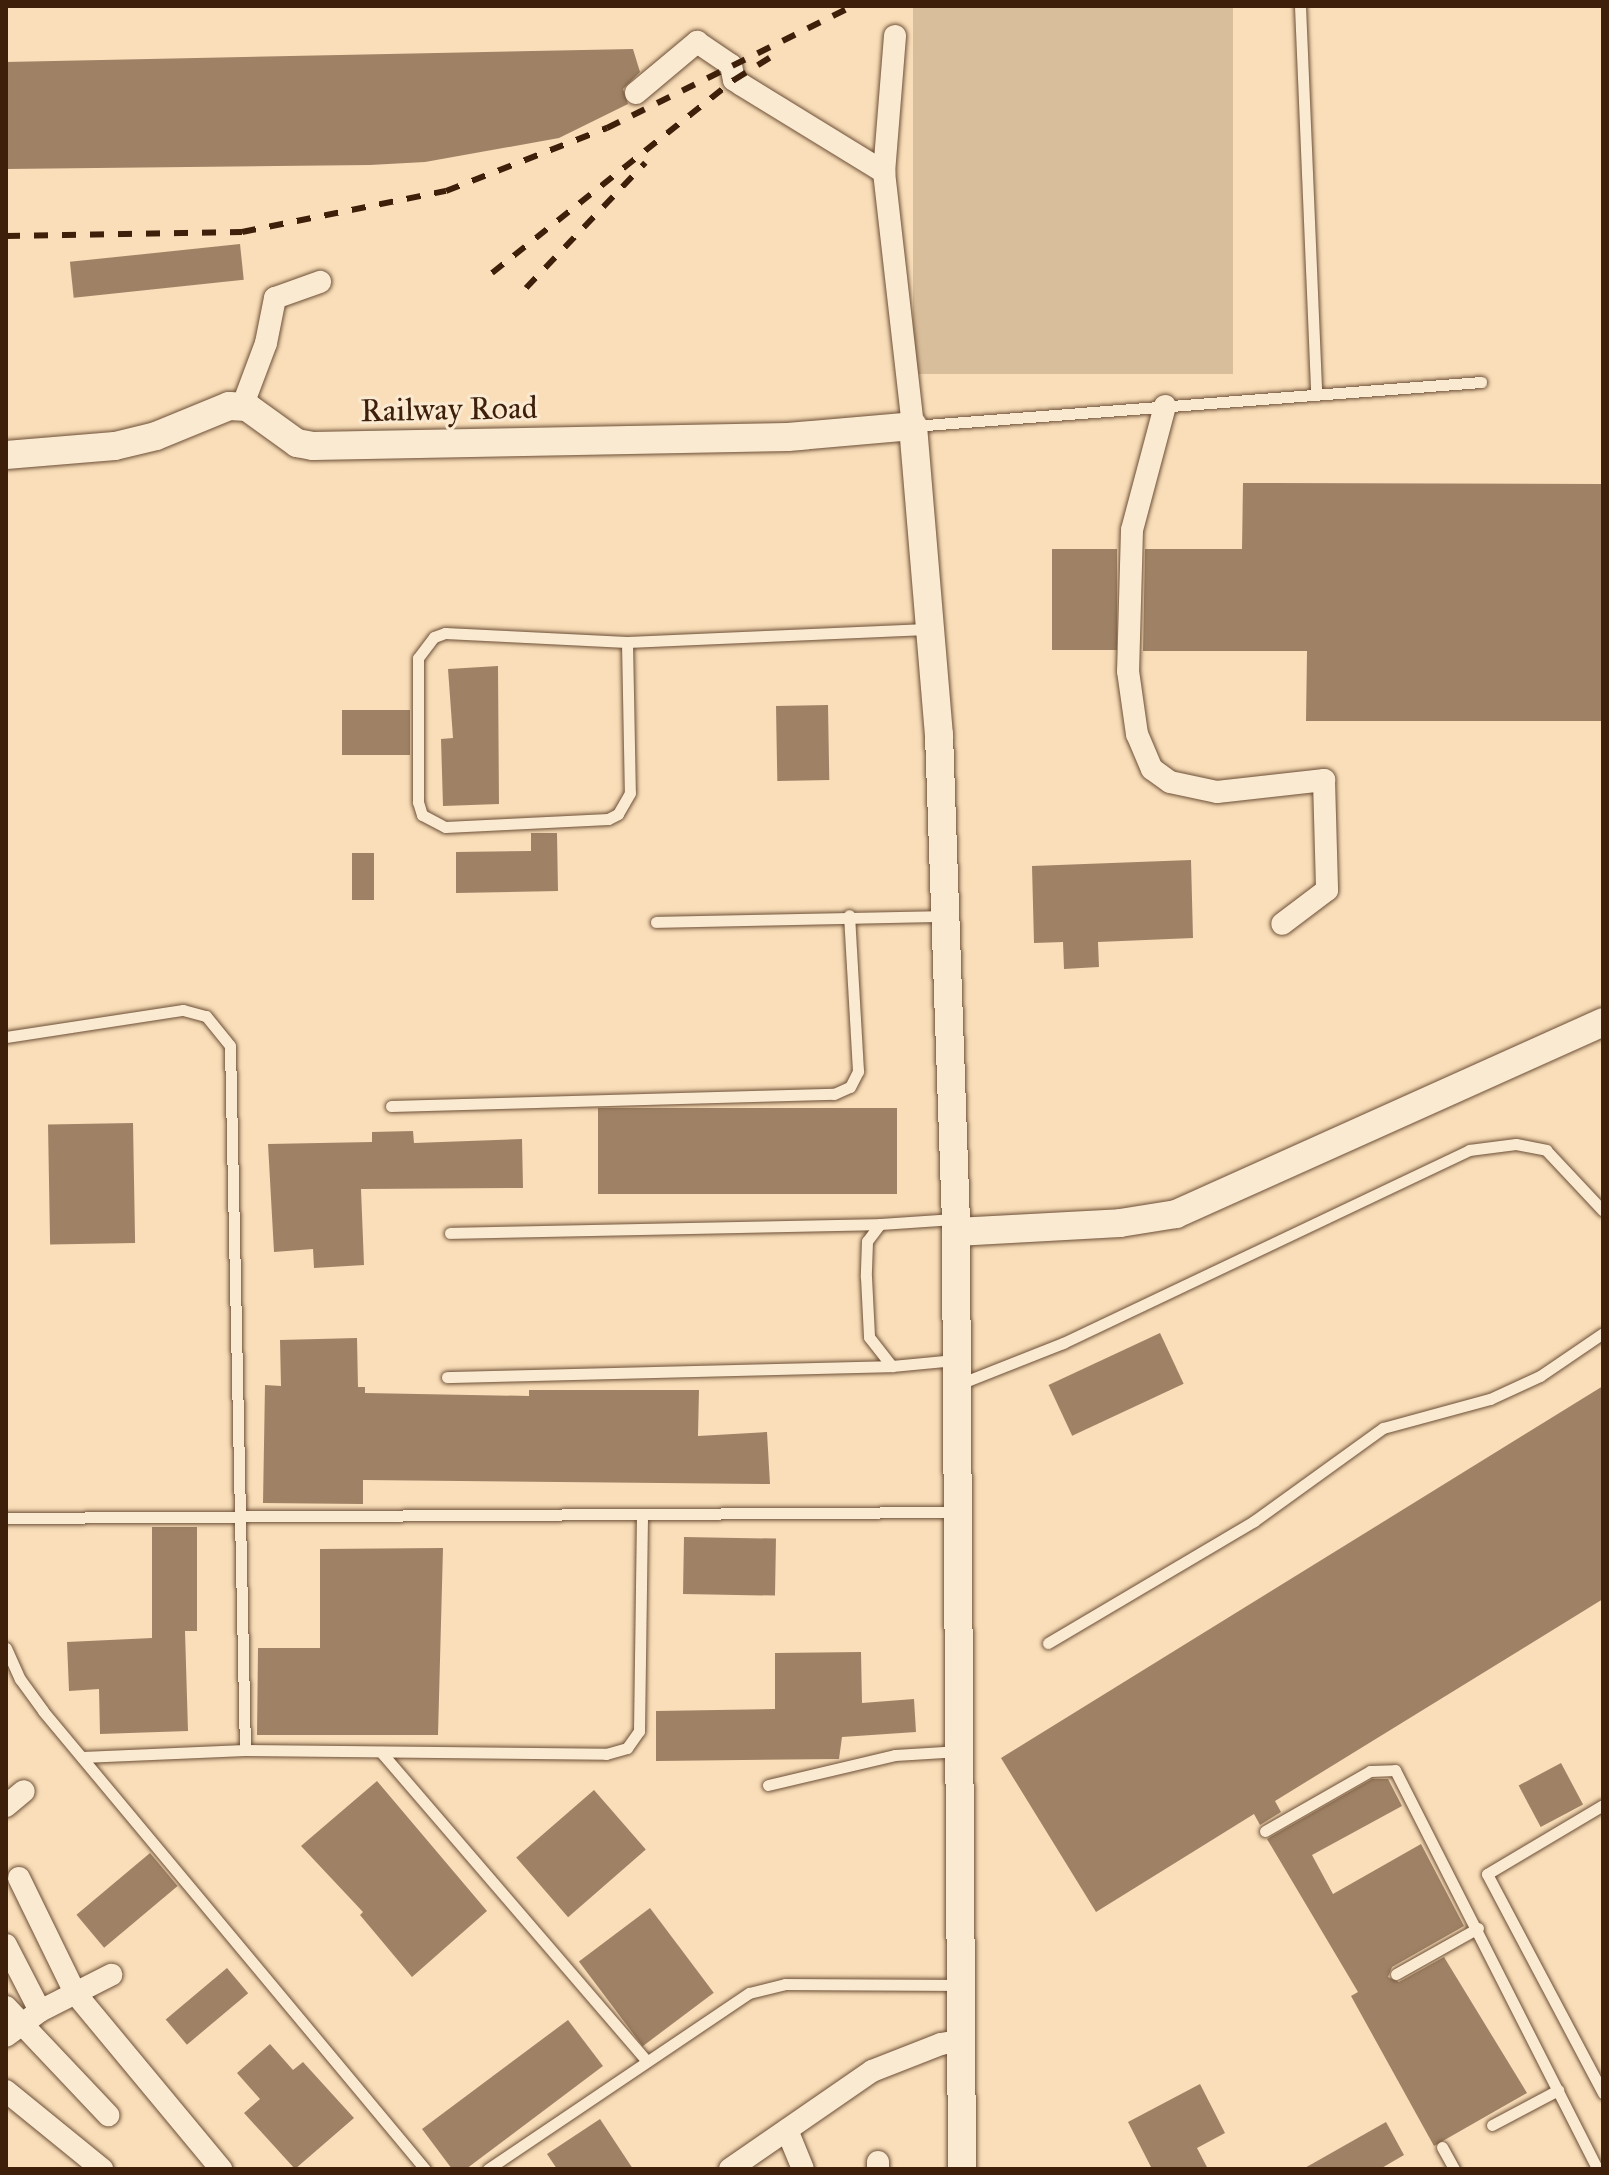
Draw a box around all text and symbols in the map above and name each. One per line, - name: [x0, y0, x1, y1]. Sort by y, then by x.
- street label: Railway Road: [360, 389, 538, 431]

